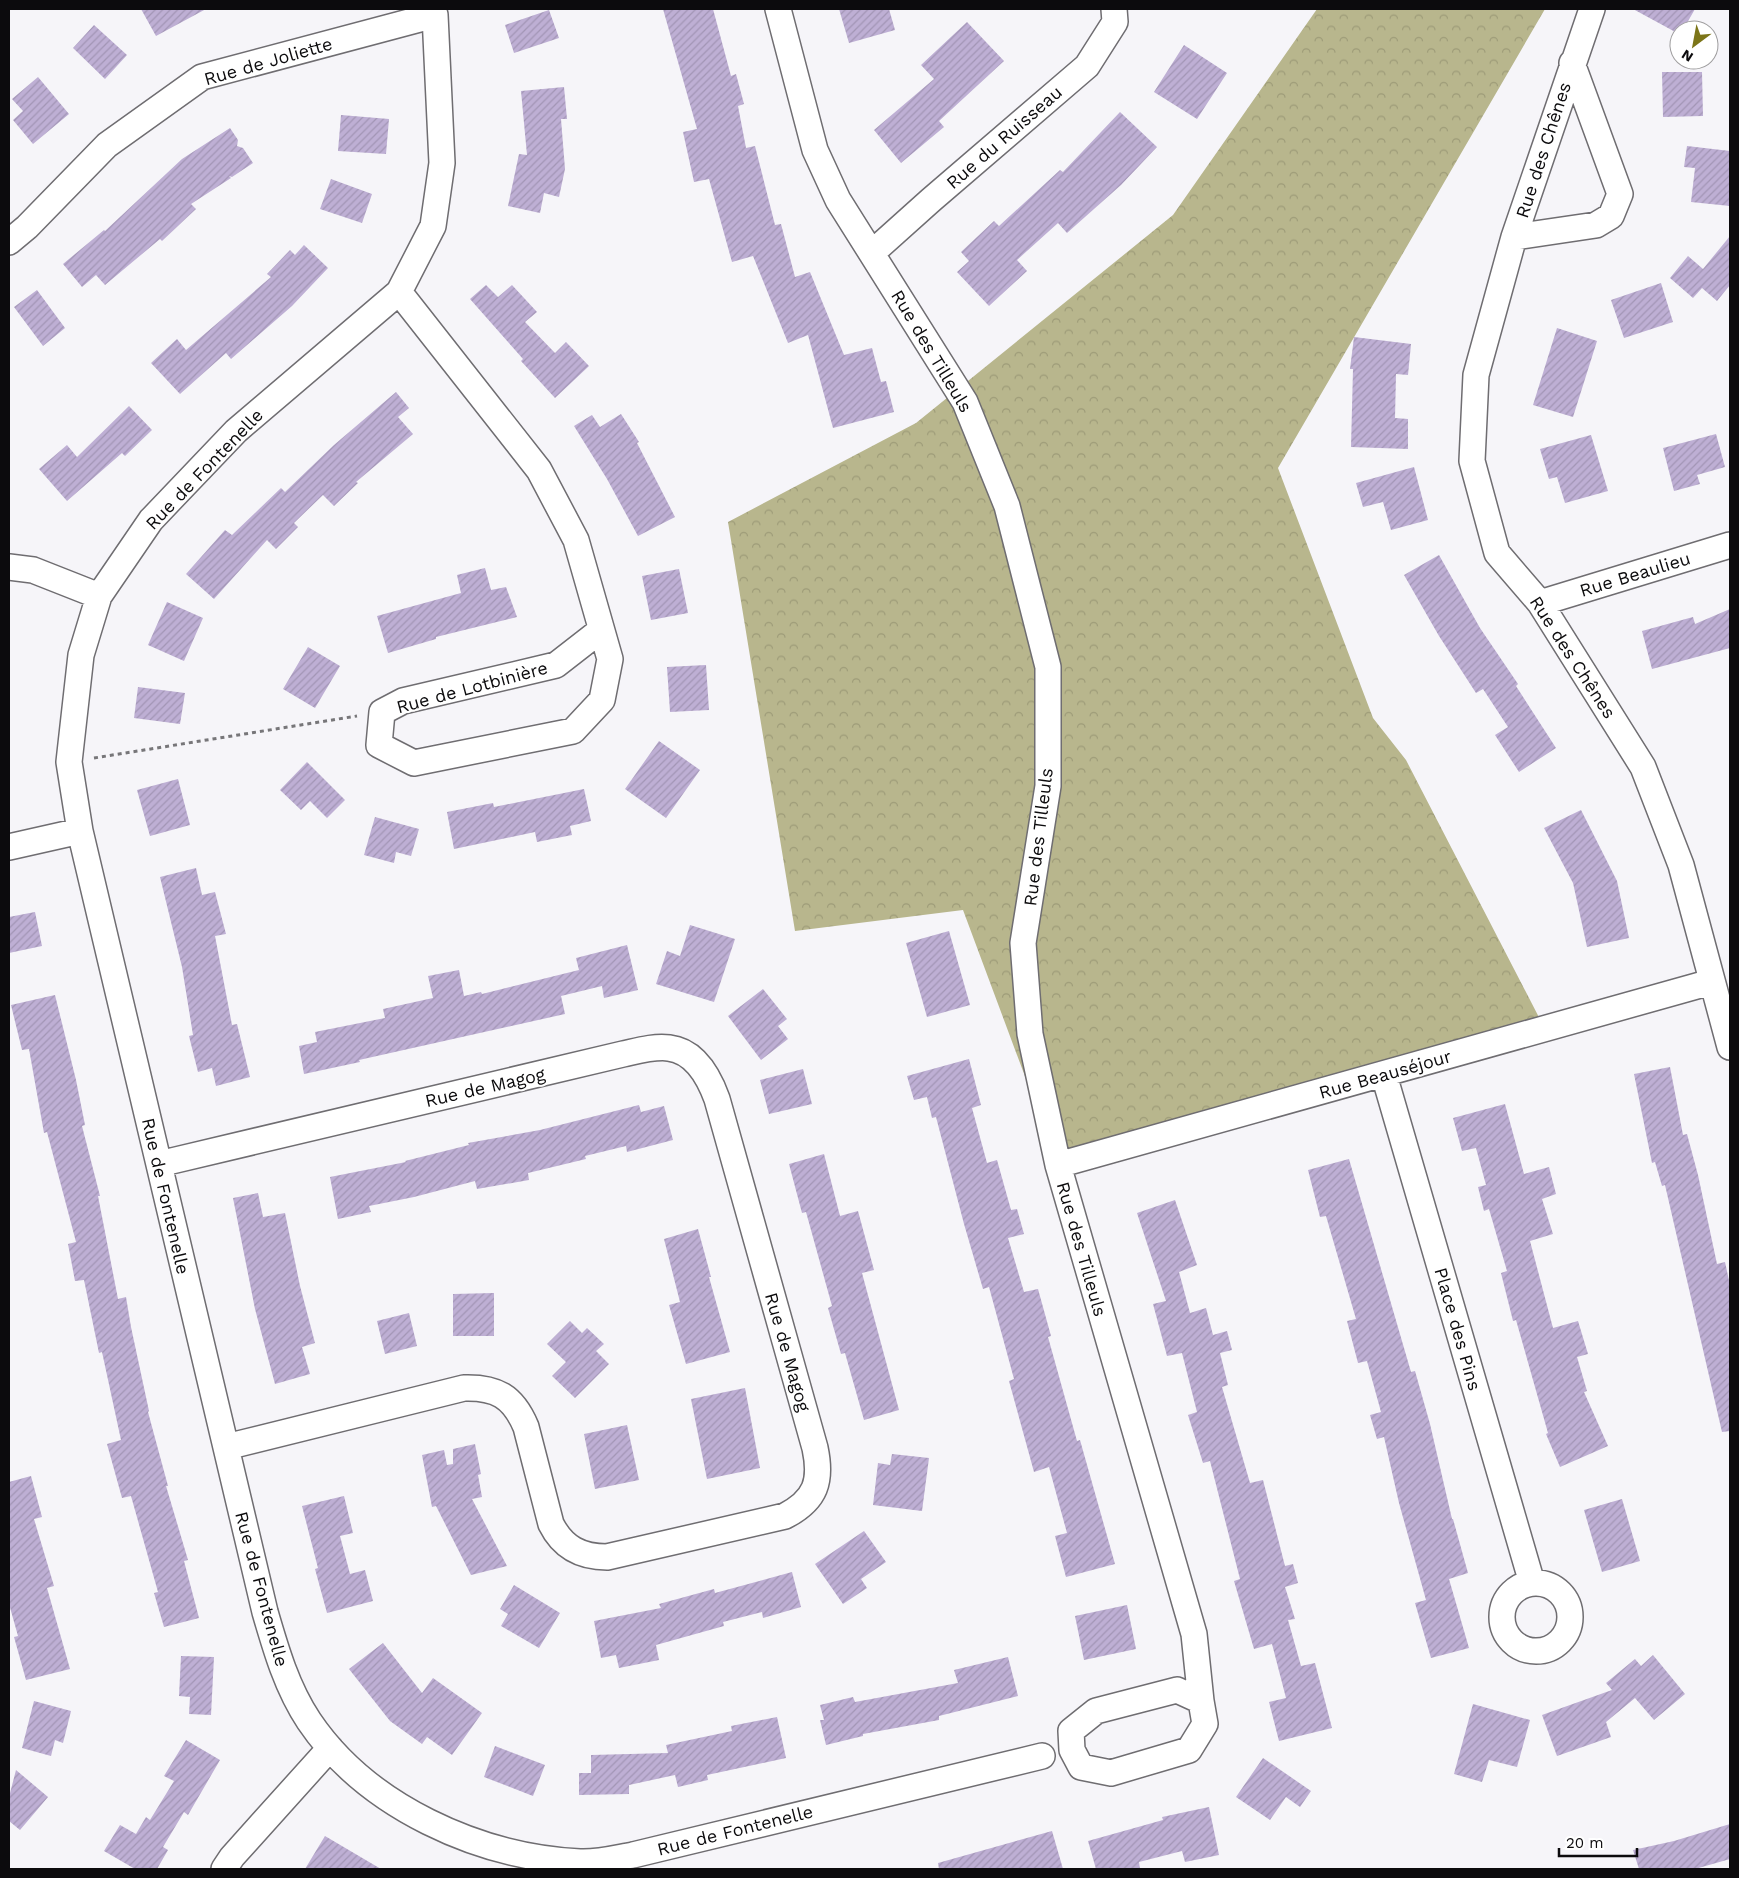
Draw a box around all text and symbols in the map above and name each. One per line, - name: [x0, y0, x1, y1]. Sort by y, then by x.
- north arrow: [1669, 20, 1719, 70]
- street label: Rue de Joliette: [201, 33, 335, 89]
- text: N: [1678, 46, 1696, 66]
- street label: Rue des Chênes: [1511, 79, 1575, 221]
- street label: Rue du Ruisseau: [942, 81, 1066, 193]
- street label: Rue des Tilleuls: [887, 286, 977, 416]
- street label: Rue de Fontenelle: [141, 404, 267, 534]
- street label: Rue Beaulieu: [1577, 547, 1693, 601]
- street label: Rue des Chênes: [1526, 592, 1620, 722]
- street label: Rue de Lotbinière: [394, 657, 550, 717]
- street label: Rue des Tilleuls: [1019, 767, 1057, 907]
- street label: Rue Beauséjour: [1316, 1045, 1454, 1103]
- street label: Rue de Magog: [423, 1063, 548, 1111]
- street label: Rue de Fontenelle: [138, 1116, 194, 1276]
- street label: Rue des Tilleuls: [1053, 1179, 1111, 1319]
- street label: Place des Pins: [1430, 1265, 1486, 1393]
- street label: Rue de Magog: [761, 1290, 815, 1414]
- street label: Rue de Fontenelle: [231, 1509, 293, 1669]
- street label: Rue de Fontenelle: [655, 1800, 815, 1860]
- scale bar: [1559, 1826, 1636, 1858]
- text: 20 m: [1566, 1834, 1604, 1852]

